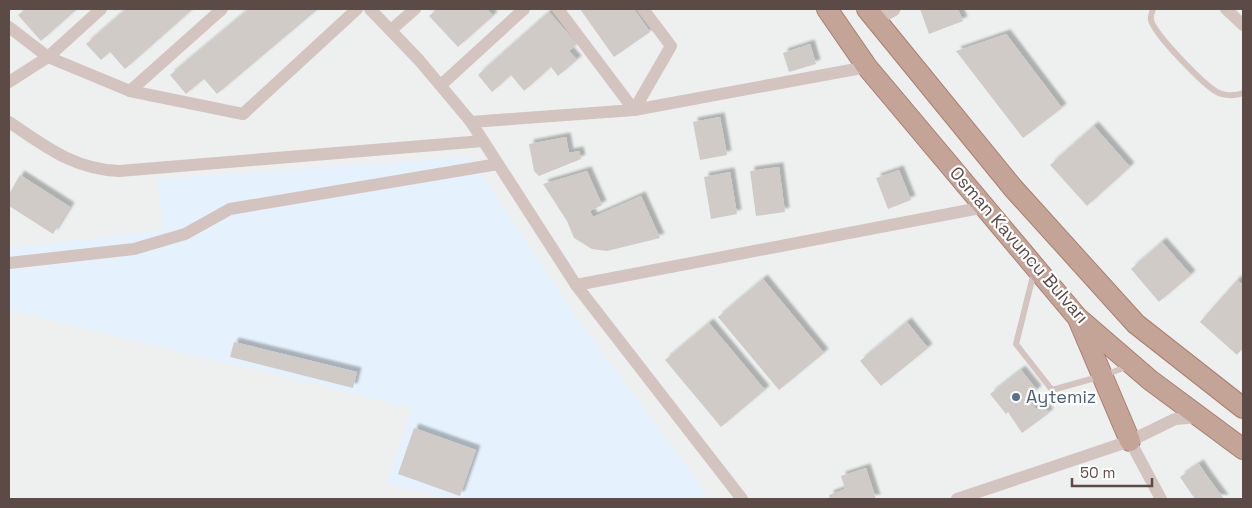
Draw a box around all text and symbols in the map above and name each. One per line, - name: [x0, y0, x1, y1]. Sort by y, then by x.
- street label: Osman Kavuncu Bulvarı: [945, 162, 1094, 328]
- place label: Aytemiz: [1026, 385, 1096, 408]
- marker: Aytemiz: [1010, 391, 1022, 403]
- scale bar: [1072, 456, 1152, 488]
- text: 50 m: [1080, 463, 1115, 482]

